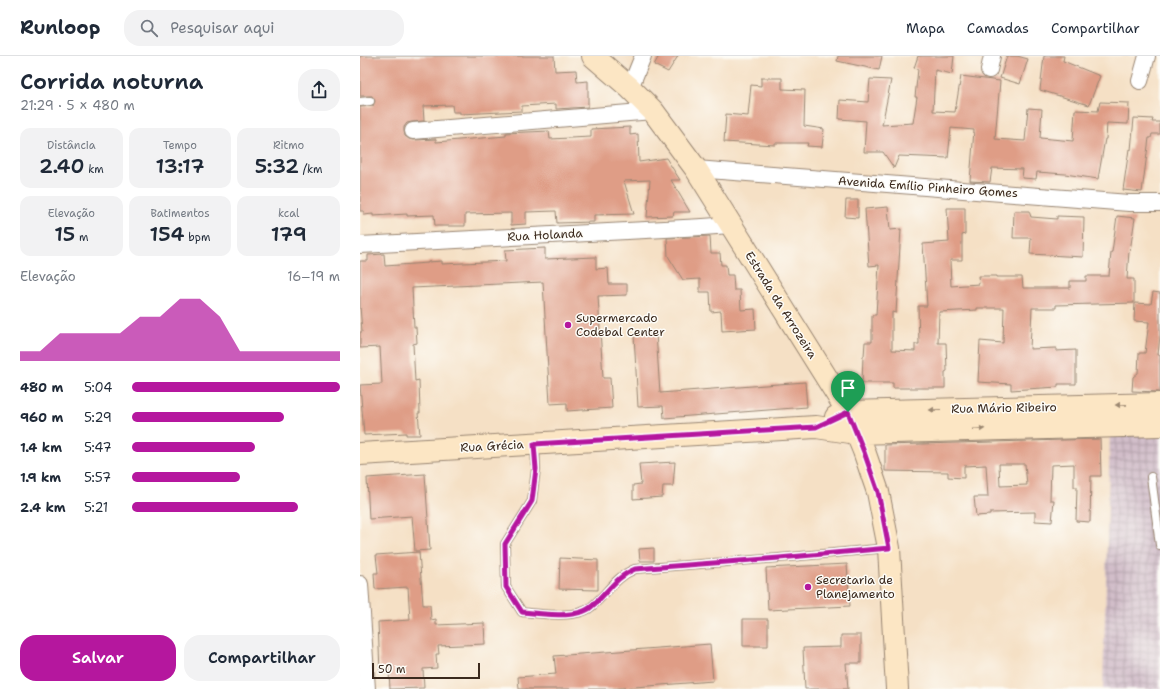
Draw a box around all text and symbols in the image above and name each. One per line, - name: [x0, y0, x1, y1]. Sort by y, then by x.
- search box: [124, 10, 404, 46]
- text: Runloop: [20, 15, 100, 40]
- icon: search: [138, 17, 160, 39]
- text: Pesquisar aqui: [170, 18, 275, 38]
- text: Mapa: [906, 19, 945, 37]
- text: Camadas: [967, 19, 1029, 37]
- text: Compartilhar: [1051, 19, 1140, 37]
- text: Corrida noturna: [20, 67, 203, 96]
- button: share: [298, 69, 340, 111]
- text: 21:29 · 5 × 480 m: [20, 97, 135, 114]
- text: Distância: [47, 138, 96, 153]
- text: Tempo: [163, 138, 197, 153]
- text: Ritmo: [273, 138, 304, 153]
- text: 2.40: [39, 153, 84, 179]
- text: 13:17: [156, 153, 204, 179]
- text: 5:32: [255, 153, 299, 179]
- text: km: [84, 162, 104, 177]
- text: /km: [299, 162, 323, 177]
- street label: Avenida Emílio Pinheiro Gomes: [838, 173, 1018, 201]
- text: Elevação: [48, 206, 95, 221]
- text: Batimentos: [150, 206, 210, 221]
- text: kcal: [278, 206, 299, 221]
- text: 15: [54, 221, 75, 247]
- text: 154: [150, 221, 184, 247]
- text: 179: [271, 221, 307, 247]
- street label: Rua Holanda: [507, 225, 584, 245]
- text: m: [75, 230, 89, 245]
- text: bpm: [184, 230, 210, 245]
- street label: Estrada da Arrozeira: [741, 248, 821, 362]
- text: Elevação: [20, 268, 76, 285]
- text: 16–19 m: [287, 268, 340, 285]
- place label: Supermercado Codebal Center: [576, 310, 665, 340]
- marker: Supermercado Codebal Center: [563, 320, 573, 330]
- pin: [831, 371, 865, 412]
- icon: arrive: [837, 377, 859, 399]
- text: 480 m: [20, 379, 63, 396]
- text: 5:04: [84, 379, 112, 396]
- street label: Rua Mário Ribeiro: [951, 399, 1057, 417]
- one-way arrow: [1114, 402, 1127, 408]
- one-way arrow: [928, 407, 941, 413]
- text: 960 m: [20, 409, 63, 426]
- text: 5:29: [84, 409, 112, 426]
- one-way arrow: [973, 426, 985, 433]
- street label: Rua Grécia: [460, 436, 525, 456]
- text: 1.4 km: [20, 439, 62, 456]
- text: 5:47: [84, 439, 112, 456]
- text: 1.9 km: [20, 469, 61, 486]
- text: 5:57: [84, 469, 111, 486]
- text: 2.4 km: [20, 499, 66, 516]
- text: 5:21: [84, 499, 108, 516]
- place label: Secretaria de Planejamento: [816, 572, 895, 602]
- marker: Secretaria de Planejamento: [803, 582, 813, 592]
- button: Salvar: [20, 635, 176, 681]
- button: Compartilhar: [184, 635, 340, 681]
- scale bar: [372, 661, 480, 680]
- text: 50 m: [378, 662, 406, 677]

